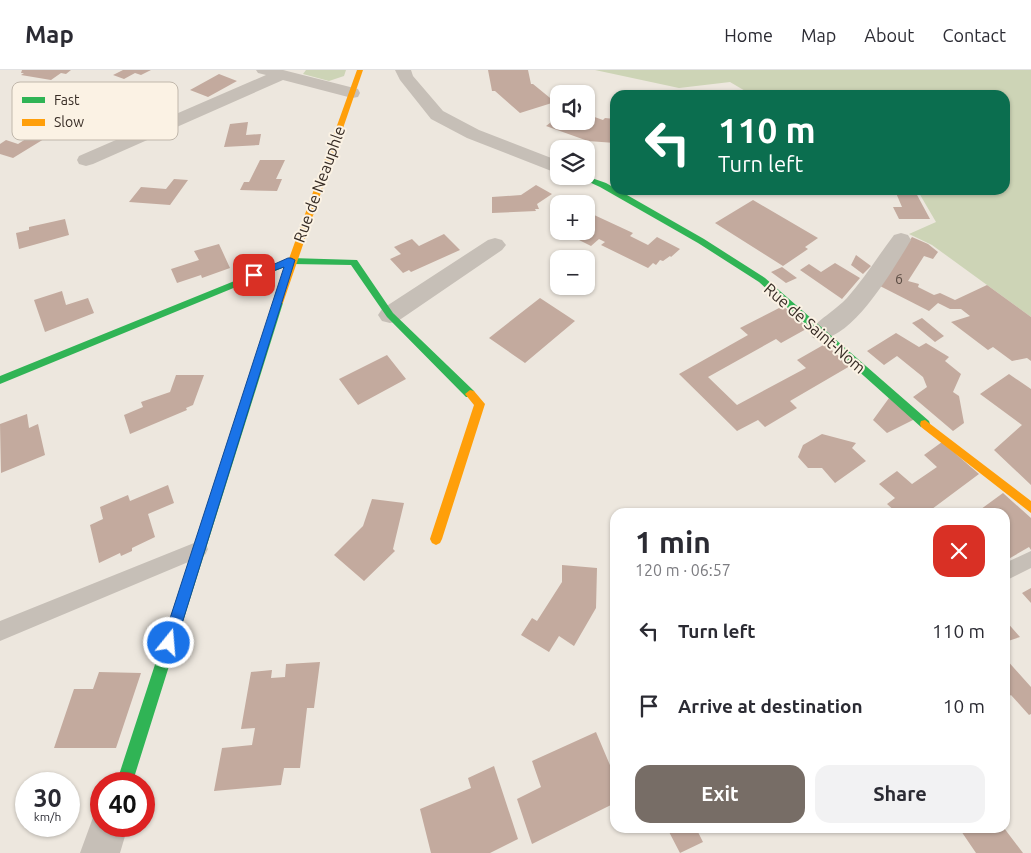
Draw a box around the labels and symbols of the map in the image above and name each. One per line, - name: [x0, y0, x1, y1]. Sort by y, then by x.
- legend: [12, 82, 178, 140]
- text: Fast: [54, 92, 80, 108]
- text: Slow: [54, 114, 84, 130]
- street label: Rue de Neauphle: [290, 123, 348, 245]
- pin: [233, 254, 275, 296]
- house number: 6: [895, 271, 903, 287]
- street label: Rue de Saint-Nom: [761, 279, 869, 377]
- position arrow: [142, 616, 194, 668]
- speed limit sign: 40: [90, 772, 155, 837]

